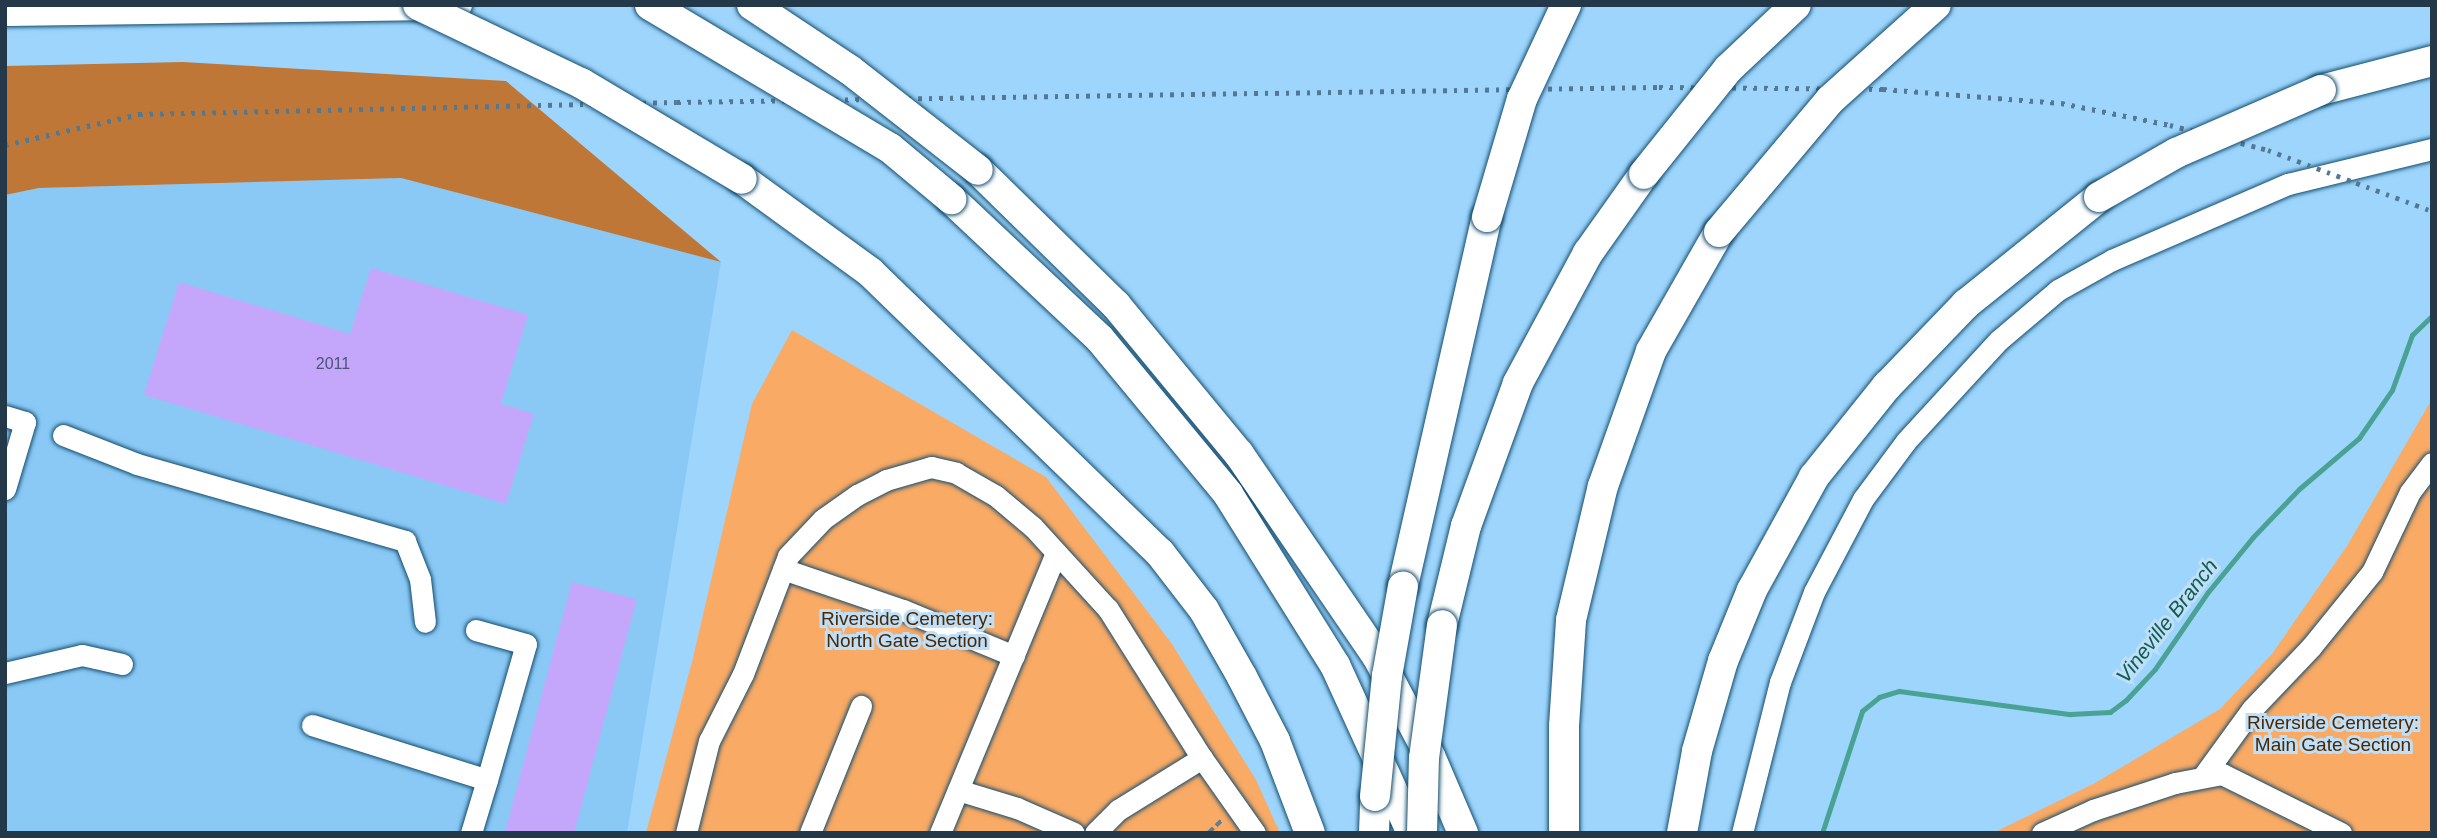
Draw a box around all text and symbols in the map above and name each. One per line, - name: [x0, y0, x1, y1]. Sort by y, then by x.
- house number: 2011: [316, 354, 350, 374]
- water label: Vineville Branch: [2111, 554, 2223, 688]
- park label: Riverside Cemetery: North Gate Section: [821, 608, 993, 652]
- park label: Riverside Cemetery: Main Gate Section: [2247, 712, 2419, 756]

